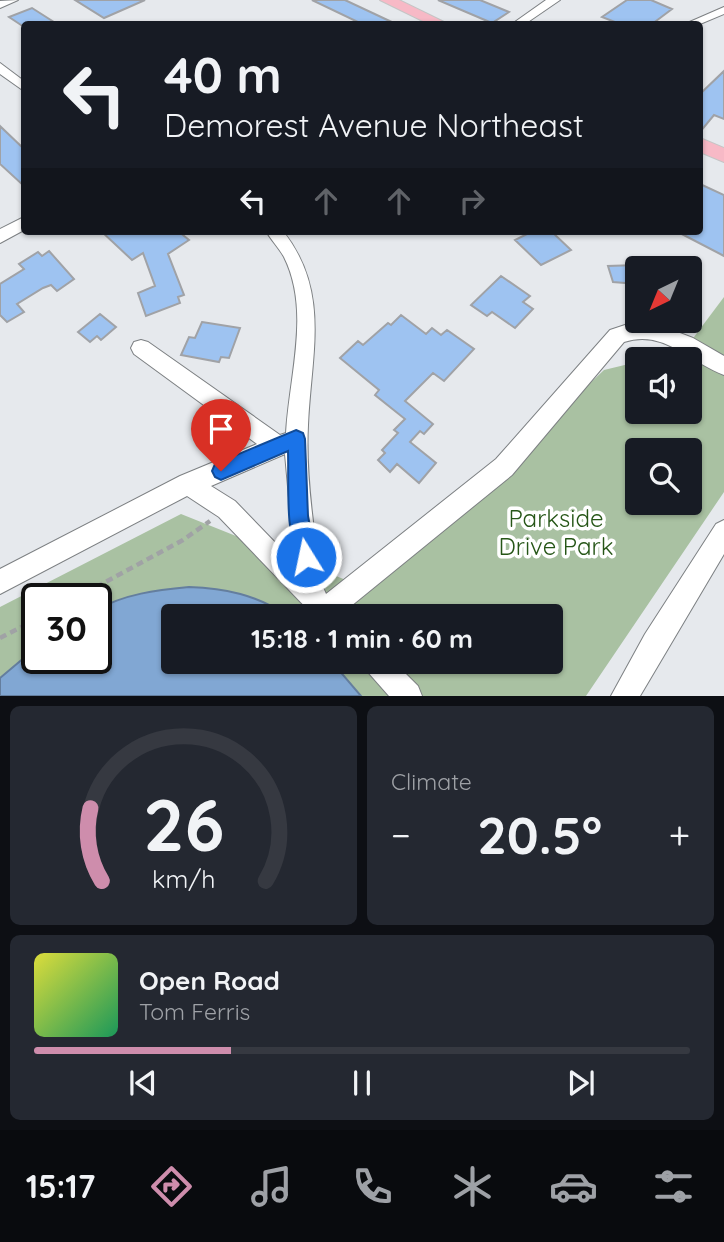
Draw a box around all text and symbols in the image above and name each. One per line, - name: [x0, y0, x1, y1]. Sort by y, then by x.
- text: 40 m: [164, 44, 282, 105]
- icon: left: [49, 49, 140, 140]
- text: Demorest Avenue Northeast: [164, 105, 584, 145]
- icon: left: [234, 182, 272, 220]
- icon: ahead: [307, 182, 345, 220]
- icon: ahead: [380, 182, 418, 220]
- icon: right: [453, 182, 491, 220]
- north arrow: [625, 256, 702, 332]
- map controls: [625, 256, 702, 515]
- button: sound: [625, 347, 702, 424]
- pin: [191, 399, 251, 471]
- icon: arrive: [202, 410, 240, 448]
- button: search: [625, 438, 702, 515]
- park label: Parkside Drive Park: [498, 503, 614, 561]
- position arrow: [269, 520, 343, 594]
- speed limit sign: 30: [21, 583, 112, 674]
- text: 15:18 · 1 min · 60 m: [251, 622, 473, 655]
- text: Climate: [391, 767, 472, 796]
- text: 26: [143, 779, 224, 870]
- text: 20.5°: [477, 802, 602, 867]
- text: −: [391, 811, 411, 859]
- text: +: [669, 811, 690, 859]
- text: km/h: [152, 863, 215, 894]
- text: Open Road: [139, 964, 280, 997]
- text: Tom Ferris: [139, 997, 250, 1026]
- icon: previous: [124, 1064, 162, 1102]
- icon: pause: [343, 1064, 381, 1102]
- icon: next: [562, 1064, 600, 1102]
- icon: directions: [147, 1162, 196, 1211]
- icon: music: [247, 1162, 296, 1211]
- icon: phone: [348, 1162, 397, 1211]
- icon: climate: [448, 1162, 497, 1211]
- icon: car: [549, 1162, 598, 1211]
- icon: filters: [649, 1162, 698, 1211]
- text: 15:17: [26, 1166, 95, 1206]

